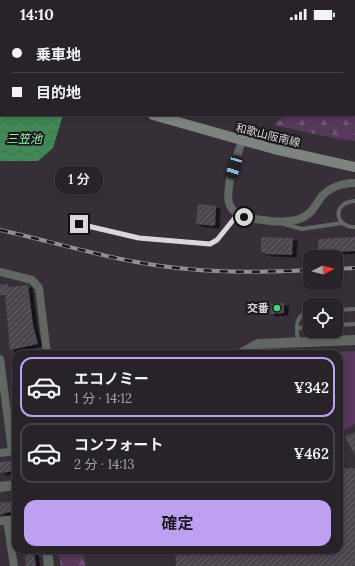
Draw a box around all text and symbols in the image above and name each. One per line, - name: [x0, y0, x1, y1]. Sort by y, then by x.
- text: 14:10: [20, 5, 54, 24]
- text: 乗車地: [36, 45, 81, 64]
- text: 目的地: [36, 83, 81, 102]
- street label: 和歌山阪南線: [234, 120, 302, 150]
- water label: 三笠池: [6, 131, 43, 146]
- car: [225, 154, 243, 180]
- callout: 1 分: [55, 166, 103, 194]
- text: 1 分: [68, 171, 90, 188]
- route start: [235, 208, 253, 226]
- route end: [70, 215, 88, 233]
- north arrow: [303, 250, 343, 290]
- map controls: [303, 250, 343, 338]
- button: locate: [303, 298, 343, 338]
- place label: 交番: [247, 301, 269, 315]
- marker: 交番: [272, 303, 282, 313]
- icon: car: [26, 369, 62, 405]
- text: エコノミー: [74, 369, 149, 388]
- text: ¥342: [294, 378, 329, 397]
- text: 1 分 · 14:12: [74, 390, 132, 407]
- icon: car: [26, 435, 62, 471]
- text: コンフォート: [74, 435, 164, 454]
- text: ¥462: [293, 444, 329, 463]
- text: 2 分 · 14:13: [74, 456, 135, 473]
- button: 確定: [24, 500, 331, 546]

